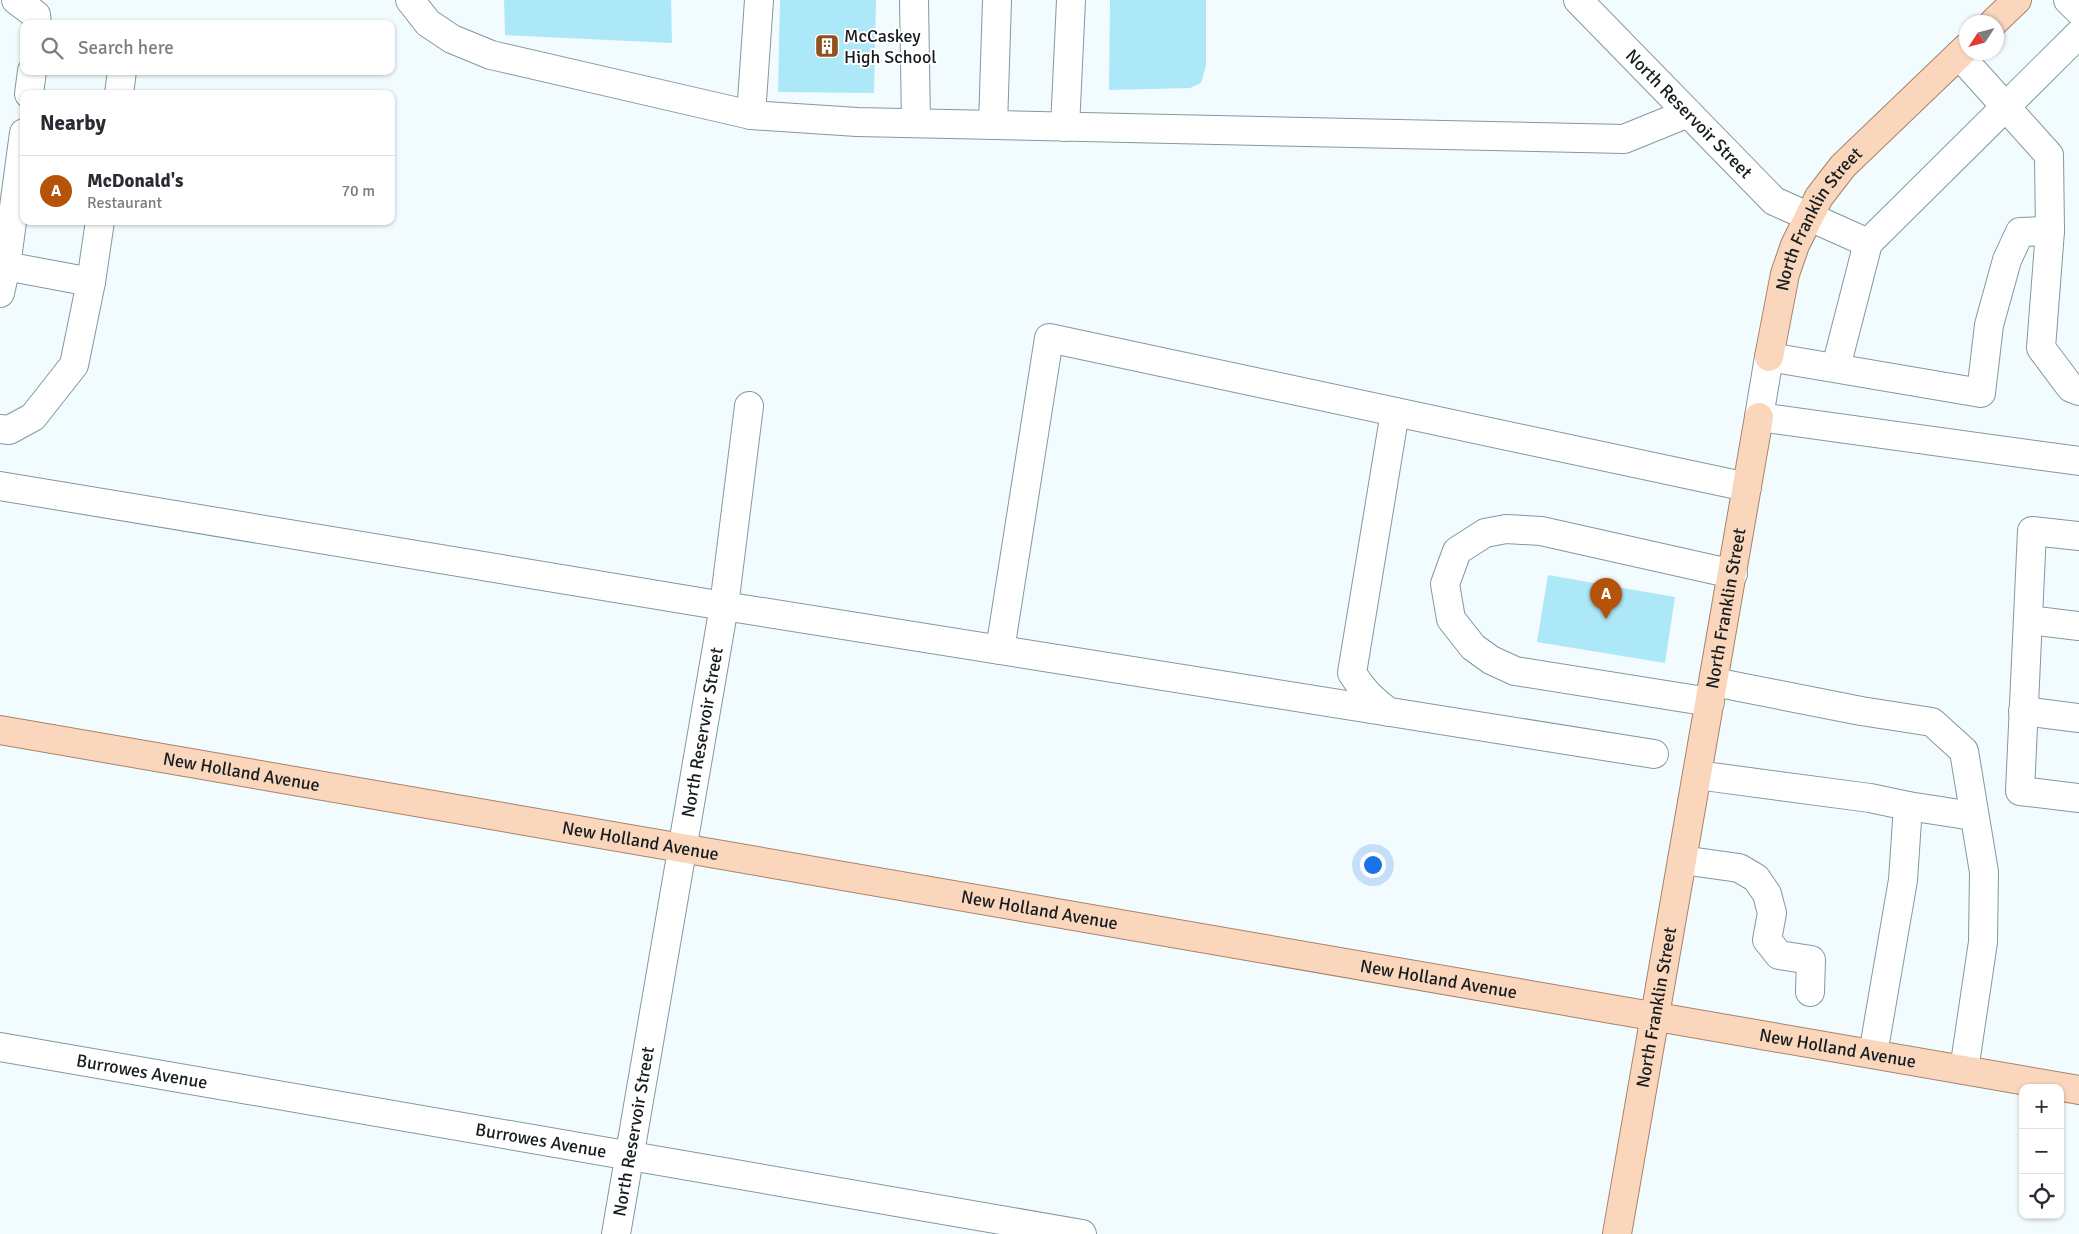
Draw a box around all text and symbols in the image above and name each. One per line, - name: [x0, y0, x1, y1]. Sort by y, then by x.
- north arrow: [1959, 15, 2004, 60]
- search box: [20, 20, 395, 75]
- place label: McCaskey High School: [844, 25, 937, 68]
- building icon: McCaskey High School: [814, 33, 840, 59]
- icon: search: [38, 34, 66, 62]
- text: Search here: [78, 36, 174, 60]
- street label: North Reservoir Street: [1621, 45, 1757, 183]
- text: Nearby: [40, 110, 106, 136]
- street label: North Franklin Street: [1771, 143, 1867, 293]
- text: McDonald's: [87, 169, 183, 193]
- text: A: [51, 181, 61, 201]
- text: 70 m: [341, 181, 375, 201]
- text: Restaurant: [87, 193, 162, 213]
- street label: North Franklin Street: [1701, 526, 1751, 690]
- pin: A: [1590, 578, 1622, 619]
- street label: North Reservoir Street: [677, 646, 728, 819]
- street label: New Holland Avenue: [161, 747, 322, 796]
- street label: New Holland Avenue: [560, 817, 721, 865]
- your location: [1360, 852, 1386, 878]
- street label: New Holland Avenue: [959, 886, 1120, 934]
- street label: North Franklin Street: [1632, 925, 1681, 1089]
- street label: New Holland Avenue: [1358, 955, 1519, 1003]
- street label: New Holland Avenue: [1758, 1024, 1918, 1073]
- street label: North Reservoir Street: [608, 1045, 659, 1218]
- street label: Burrowes Avenue: [75, 1049, 209, 1094]
- map controls: [2019, 1084, 2064, 1219]
- button: +: [2019, 1084, 2064, 1129]
- street label: Burrowes Avenue: [474, 1118, 608, 1163]
- button: −: [2019, 1129, 2064, 1174]
- button: locate: [2019, 1174, 2064, 1219]

